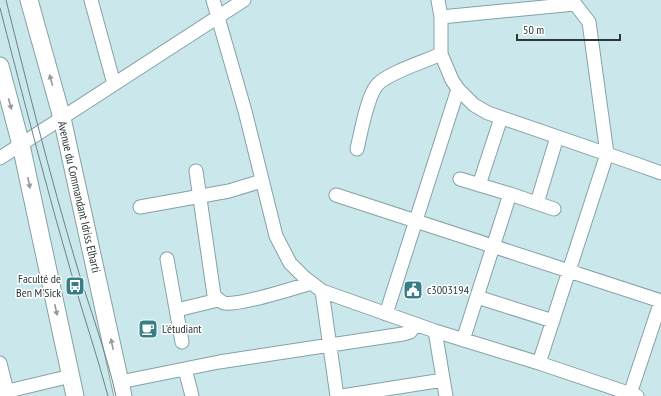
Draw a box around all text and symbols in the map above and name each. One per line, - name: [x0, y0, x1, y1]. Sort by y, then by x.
- scale bar: [517, 16, 620, 42]
- text: 50 m: [523, 22, 544, 37]
- one-way arrow: [48, 74, 54, 87]
- one-way arrow: [7, 98, 13, 110]
- street label: Avenue du Commandant Idriss Elharti: [55, 120, 104, 274]
- one-way arrow: [27, 177, 33, 189]
- place label: Faculté de Ben M'Sick: [16, 271, 61, 300]
- bus stop icon: Faculté de Ben M'Sick: [64, 275, 86, 297]
- public building icon: c3003194: [402, 279, 424, 301]
- place label: c3003194: [427, 282, 470, 297]
- one-way arrow: [54, 304, 60, 316]
- cafe icon: L'étudiant: [137, 318, 159, 340]
- place label: L'étudiant: [162, 321, 202, 336]
- one-way arrow: [108, 338, 114, 350]

